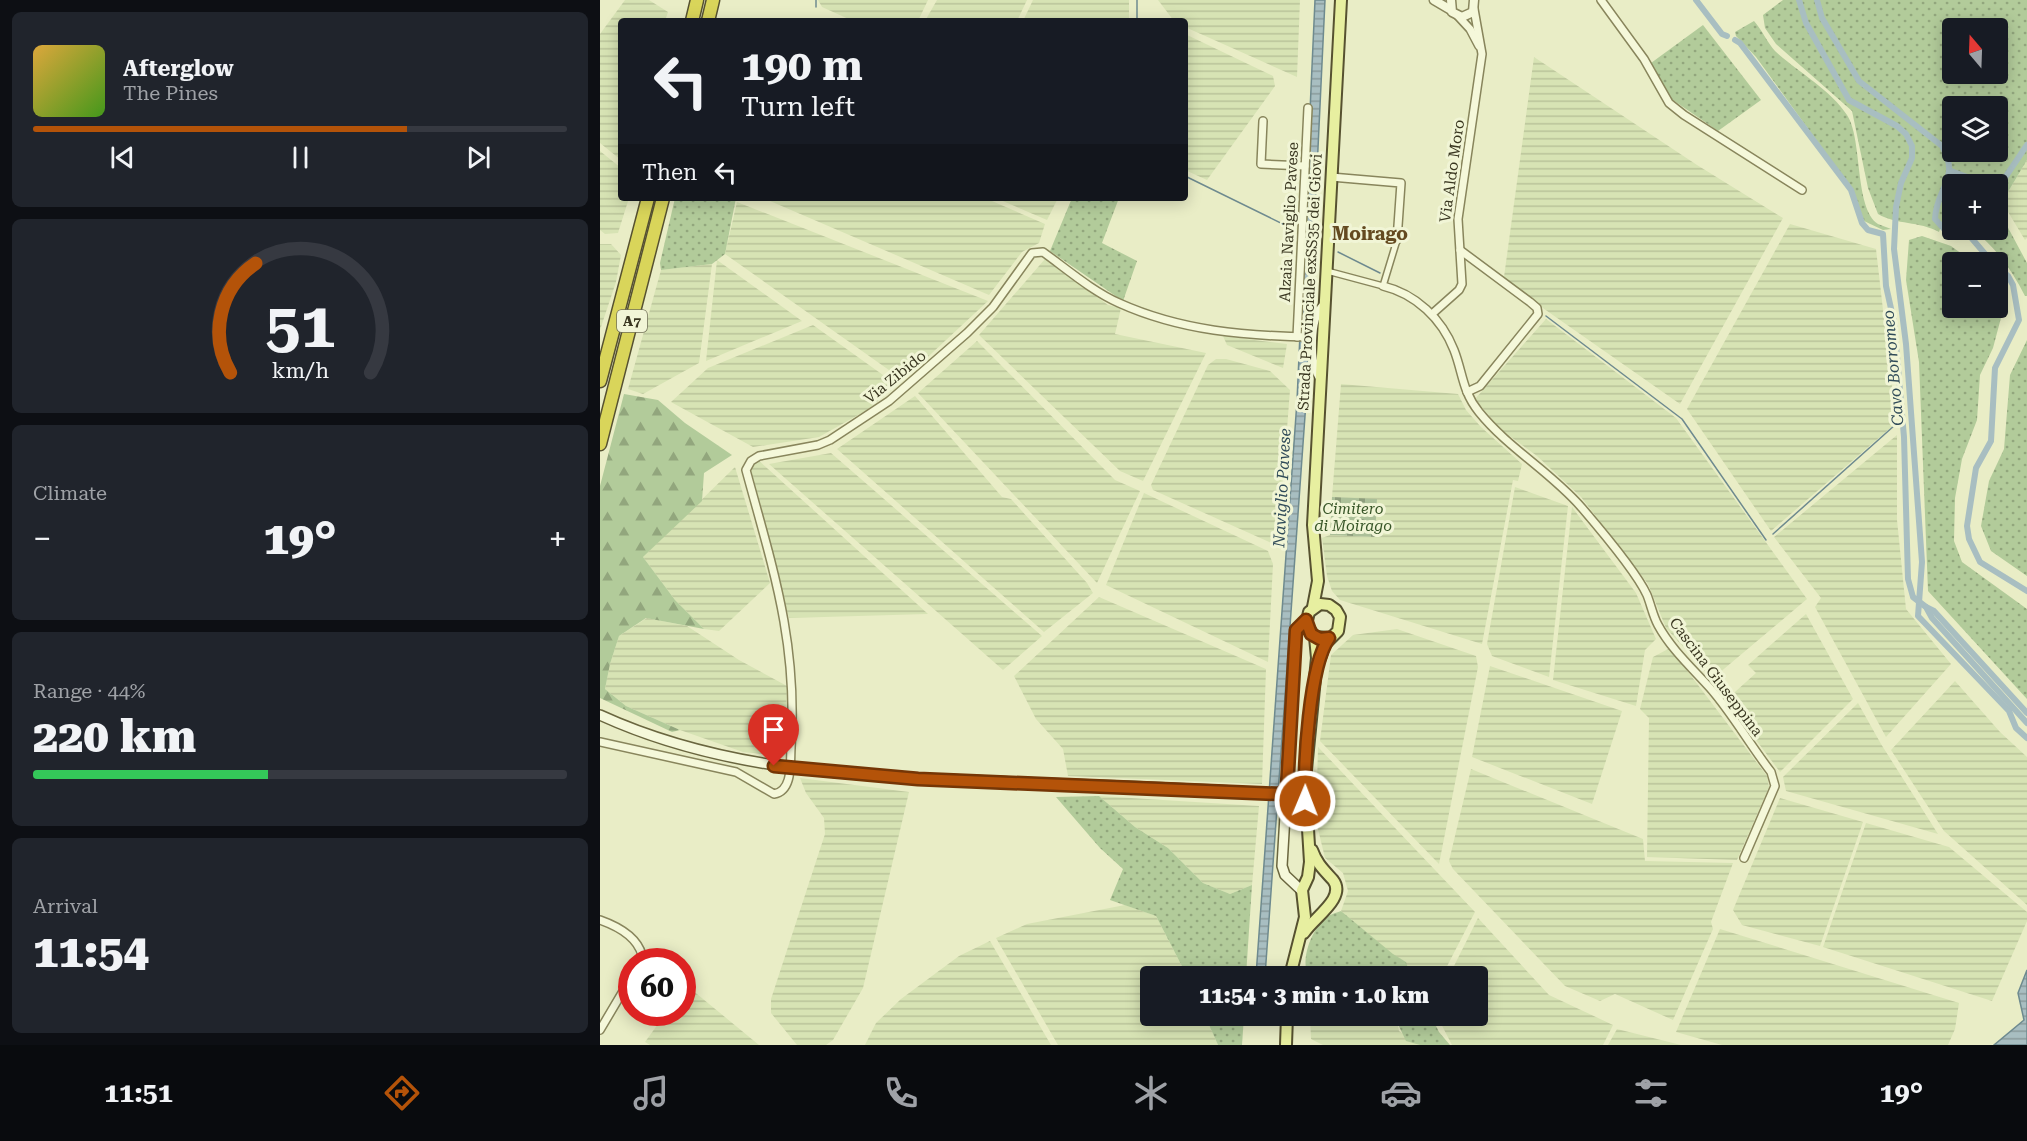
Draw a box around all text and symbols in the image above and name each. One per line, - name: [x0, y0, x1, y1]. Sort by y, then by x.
- north arrow: [1942, 18, 2008, 84]
- map controls: [1942, 18, 2008, 318]
- text: 190 m: [741, 41, 863, 90]
- icon: left: [642, 42, 720, 120]
- text: Afterglow: [123, 56, 234, 81]
- text: The Pines: [123, 81, 218, 105]
- text: Turn left: [741, 91, 855, 123]
- button: layers: [1942, 96, 2008, 162]
- street label: Via Aldo Moro: [1436, 118, 1468, 224]
- icon: previous: [106, 141, 139, 174]
- icon: pause: [284, 141, 317, 174]
- icon: next: [462, 141, 495, 174]
- street label: Alzaia Naviglio Pavese: [1276, 142, 1302, 302]
- street label: Strada Provinciale exSS35 dei Giovi: [1294, 153, 1326, 411]
- icon: left: [709, 156, 742, 189]
- text: Then: [642, 160, 697, 185]
- button: +: [1942, 174, 2008, 240]
- district label: Moirago: [1332, 223, 1408, 244]
- button: −: [1942, 252, 2008, 318]
- text: 51: [265, 289, 335, 362]
- water label: Cavo Borromeo: [1878, 309, 1908, 427]
- road number: A7: [617, 310, 647, 332]
- street label: Via Zibido: [860, 347, 930, 407]
- text: km/h: [271, 358, 329, 383]
- water label: Naviglio Pavese: [1269, 428, 1295, 549]
- text: Climate: [33, 481, 107, 505]
- park label: Cimitero di Moirago: [1314, 500, 1392, 535]
- text: 19°: [264, 512, 337, 565]
- text: −: [33, 519, 51, 558]
- text: +: [549, 519, 567, 558]
- street label: Cascina Giuseppina: [1665, 614, 1767, 740]
- text: Range · 44%: [33, 679, 145, 703]
- pin: [748, 704, 799, 766]
- text: 220 km: [33, 710, 196, 763]
- icon: arrive: [757, 713, 790, 746]
- position arrow: [1273, 769, 1337, 833]
- text: Arrival: [33, 894, 98, 918]
- text: 11:54: [33, 925, 149, 978]
- speed limit sign: 60: [618, 948, 696, 1026]
- text: 11:54 · 3 min · 1.0 km: [1199, 983, 1429, 1008]
- icon: directions: [381, 1072, 423, 1114]
- icon: music: [630, 1072, 672, 1114]
- icon: phone: [880, 1072, 922, 1114]
- icon: climate: [1130, 1072, 1172, 1114]
- icon: car: [1380, 1072, 1422, 1114]
- icon: filters: [1630, 1072, 1672, 1114]
- text: 11:51: [104, 1077, 173, 1109]
- text: 19°: [1879, 1077, 1923, 1109]

